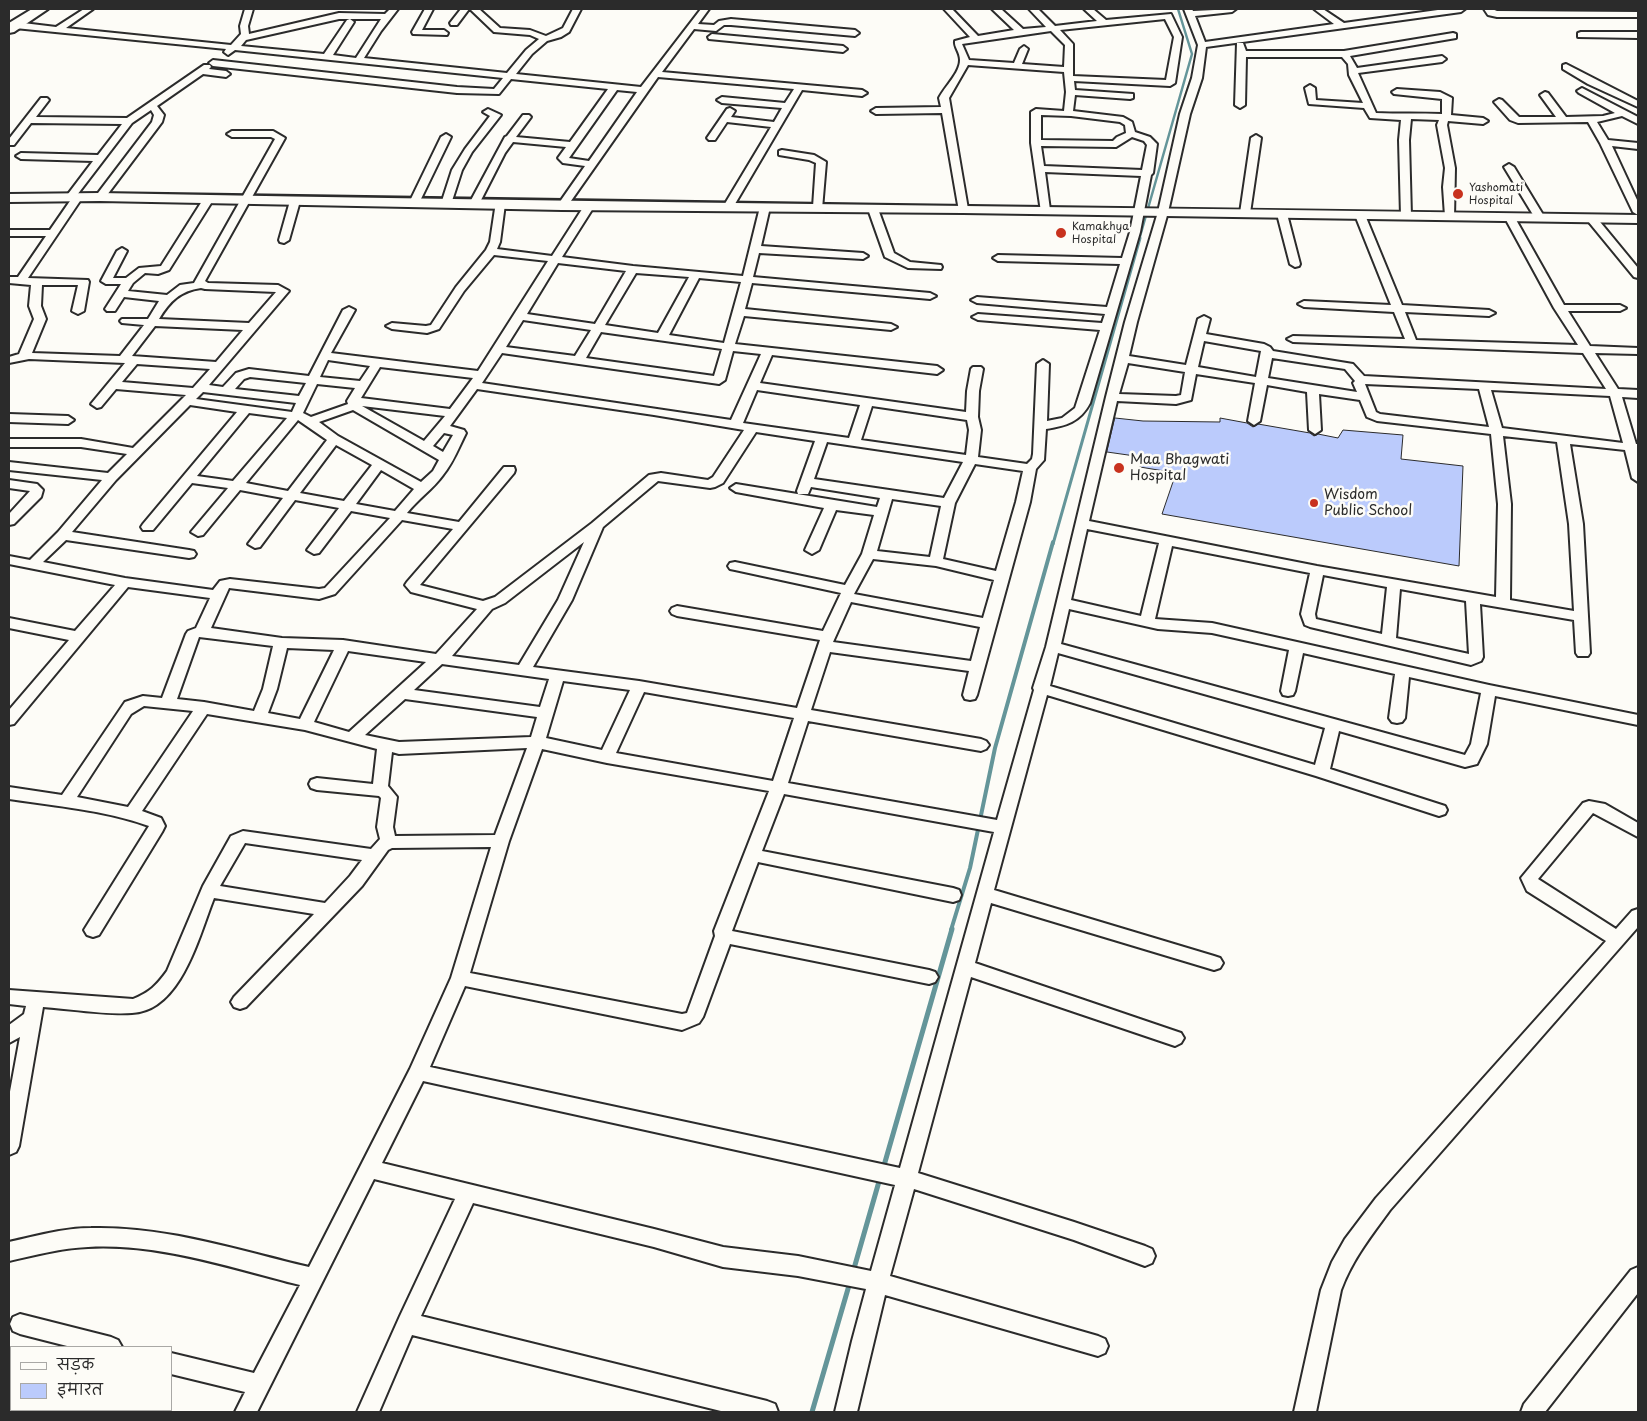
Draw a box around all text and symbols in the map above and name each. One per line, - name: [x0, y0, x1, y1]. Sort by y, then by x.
- place label: Yashomati Hospital: [1469, 181, 1523, 207]
- marker: Yashomati Hospital: [1451, 187, 1465, 201]
- place label: Kamakhya Hospital: [1072, 220, 1129, 246]
- marker: Kamakhya Hospital: [1054, 226, 1068, 240]
- place label: Maa Bhagwati Hospital: [1130, 452, 1229, 484]
- marker: Maa Bhagwati Hospital: [1112, 461, 1126, 475]
- place label: Wisdom Public School: [1324, 487, 1412, 520]
- marker: Wisdom Public School: [1308, 497, 1320, 509]
- legend: [10, 1346, 172, 1411]
- text: सड़क: [57, 1352, 94, 1375]
- text: इमारत: [57, 1377, 103, 1400]

